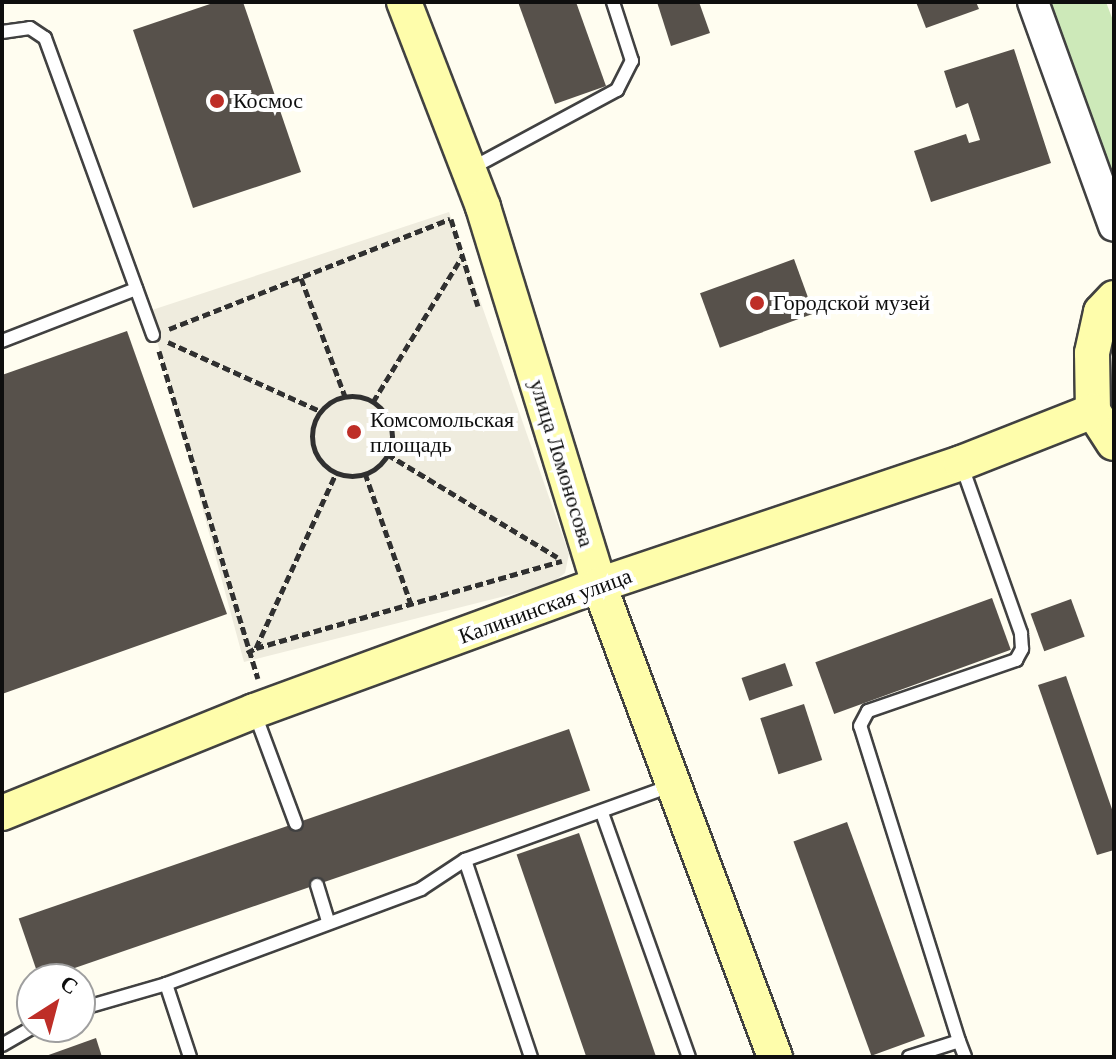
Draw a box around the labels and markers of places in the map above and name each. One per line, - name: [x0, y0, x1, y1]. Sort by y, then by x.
- place label: Космос: [233, 88, 303, 114]
- marker: Космос: [208, 92, 226, 110]
- place label: Городской музей: [773, 290, 930, 316]
- marker: Городской музей: [748, 294, 766, 312]
- place label: Комсомольская площадь: [370, 406, 514, 458]
- marker: Комсомольская площадь: [345, 423, 363, 441]

